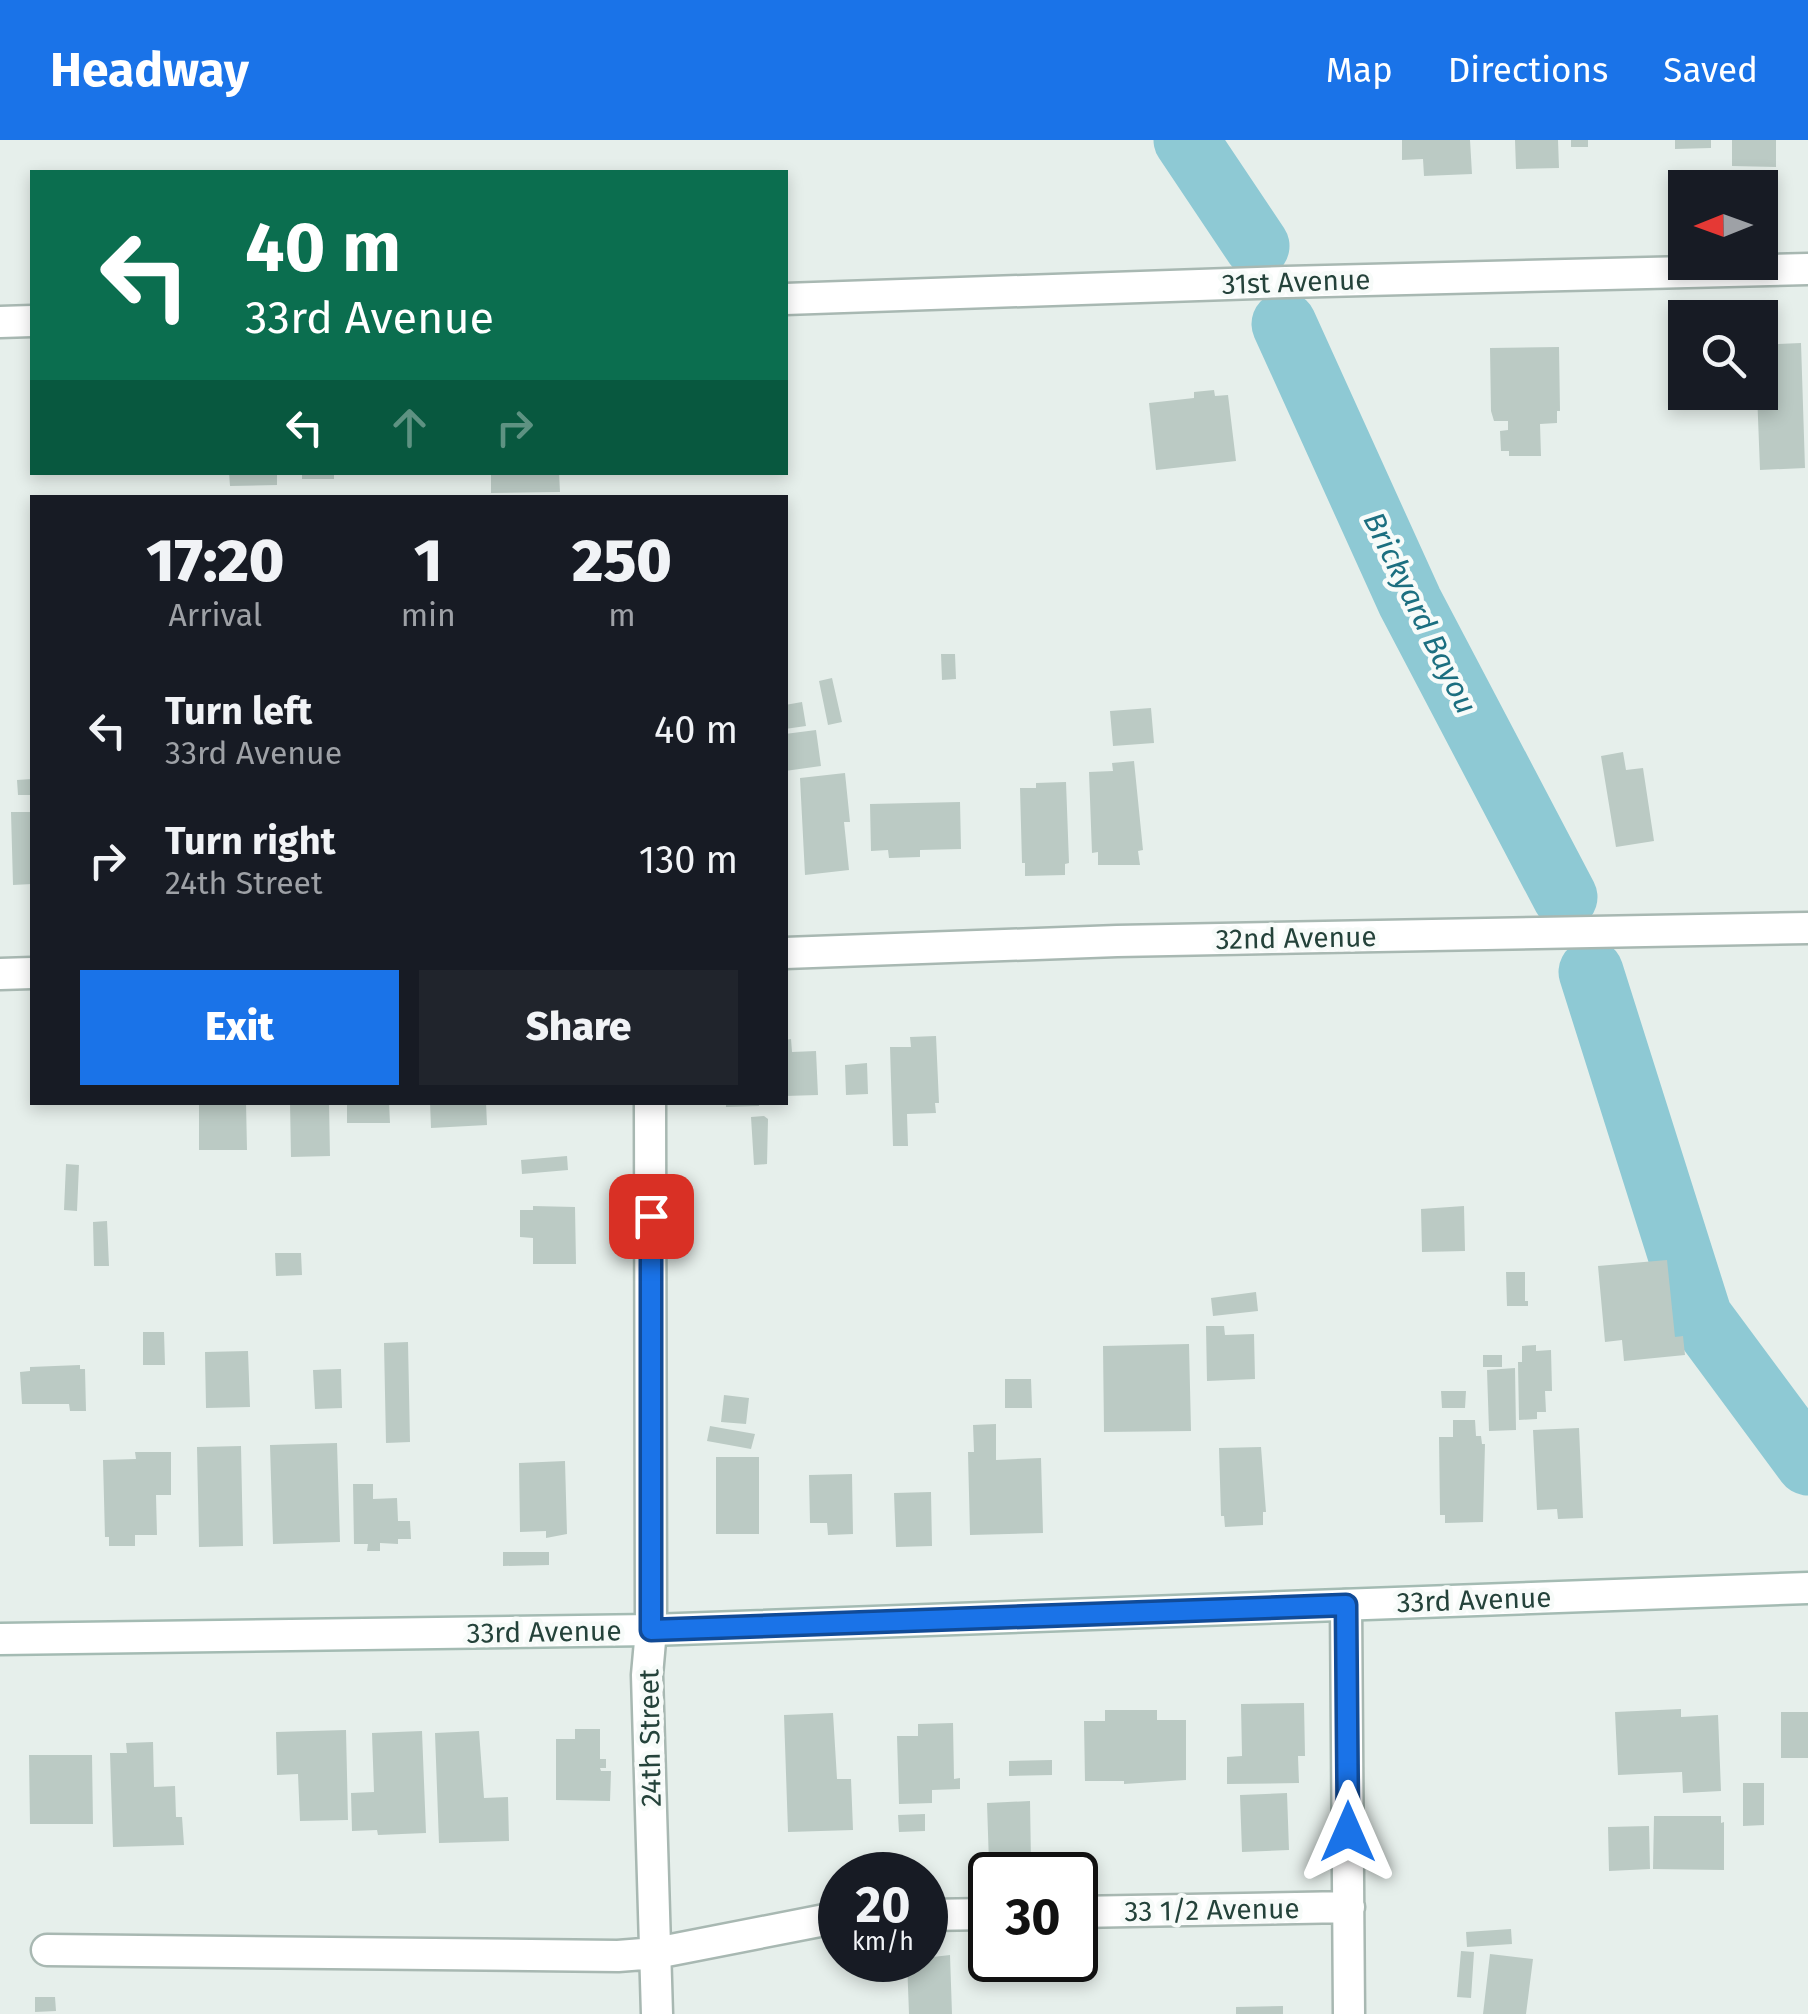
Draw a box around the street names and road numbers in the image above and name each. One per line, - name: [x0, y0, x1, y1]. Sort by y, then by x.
- street label: 31st Avenue: [1221, 263, 1371, 301]
- street label: 32nd Avenue: [1215, 920, 1377, 956]
- street label: 33rd Avenue: [1396, 1581, 1552, 1619]
- street label: 33rd Avenue: [466, 1614, 622, 1650]
- street label: 24th Street: [632, 1668, 668, 1807]
- street label: 33 1/2 Avenue: [1124, 1892, 1300, 1928]

